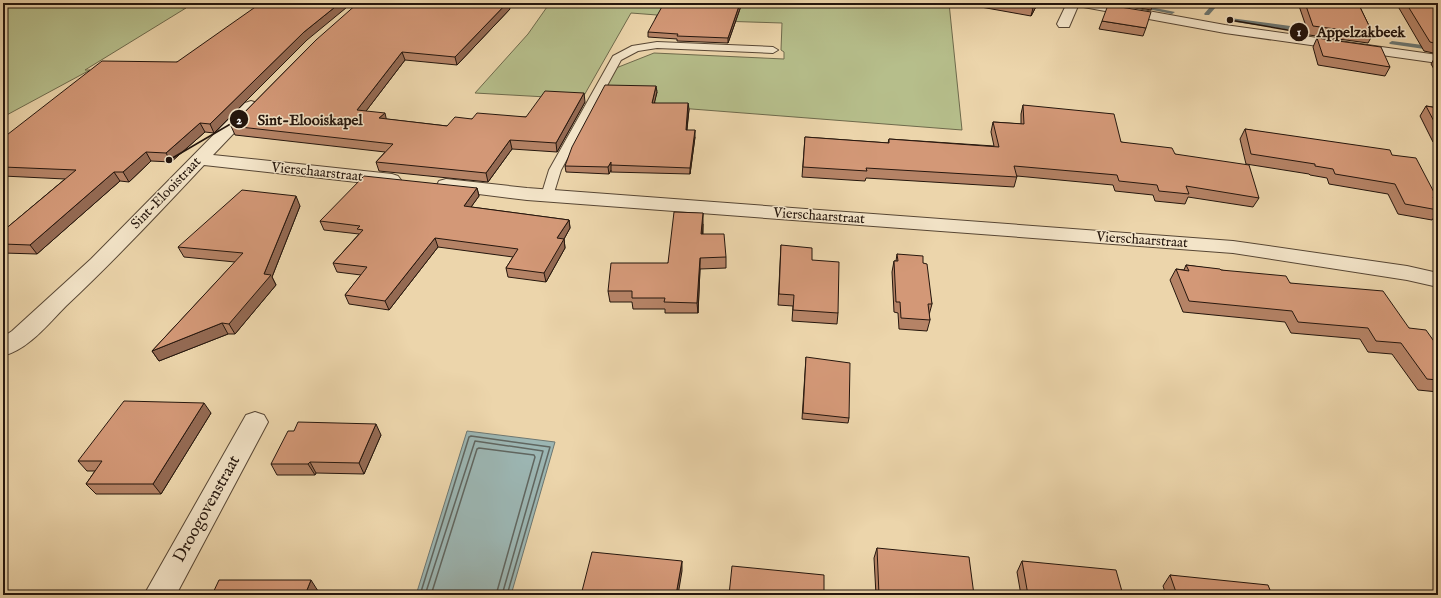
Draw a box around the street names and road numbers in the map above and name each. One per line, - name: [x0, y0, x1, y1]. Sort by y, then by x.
- street label: Sint-Elooistraat: [127, 153, 205, 233]
- street label: Vierschaarstraat: [269, 158, 364, 186]
- street label: Vierschaarstraat: [772, 204, 866, 228]
- street label: Vierschaarstraat: [1095, 228, 1189, 252]
- street label: Droogovenstraat: [169, 452, 245, 566]

